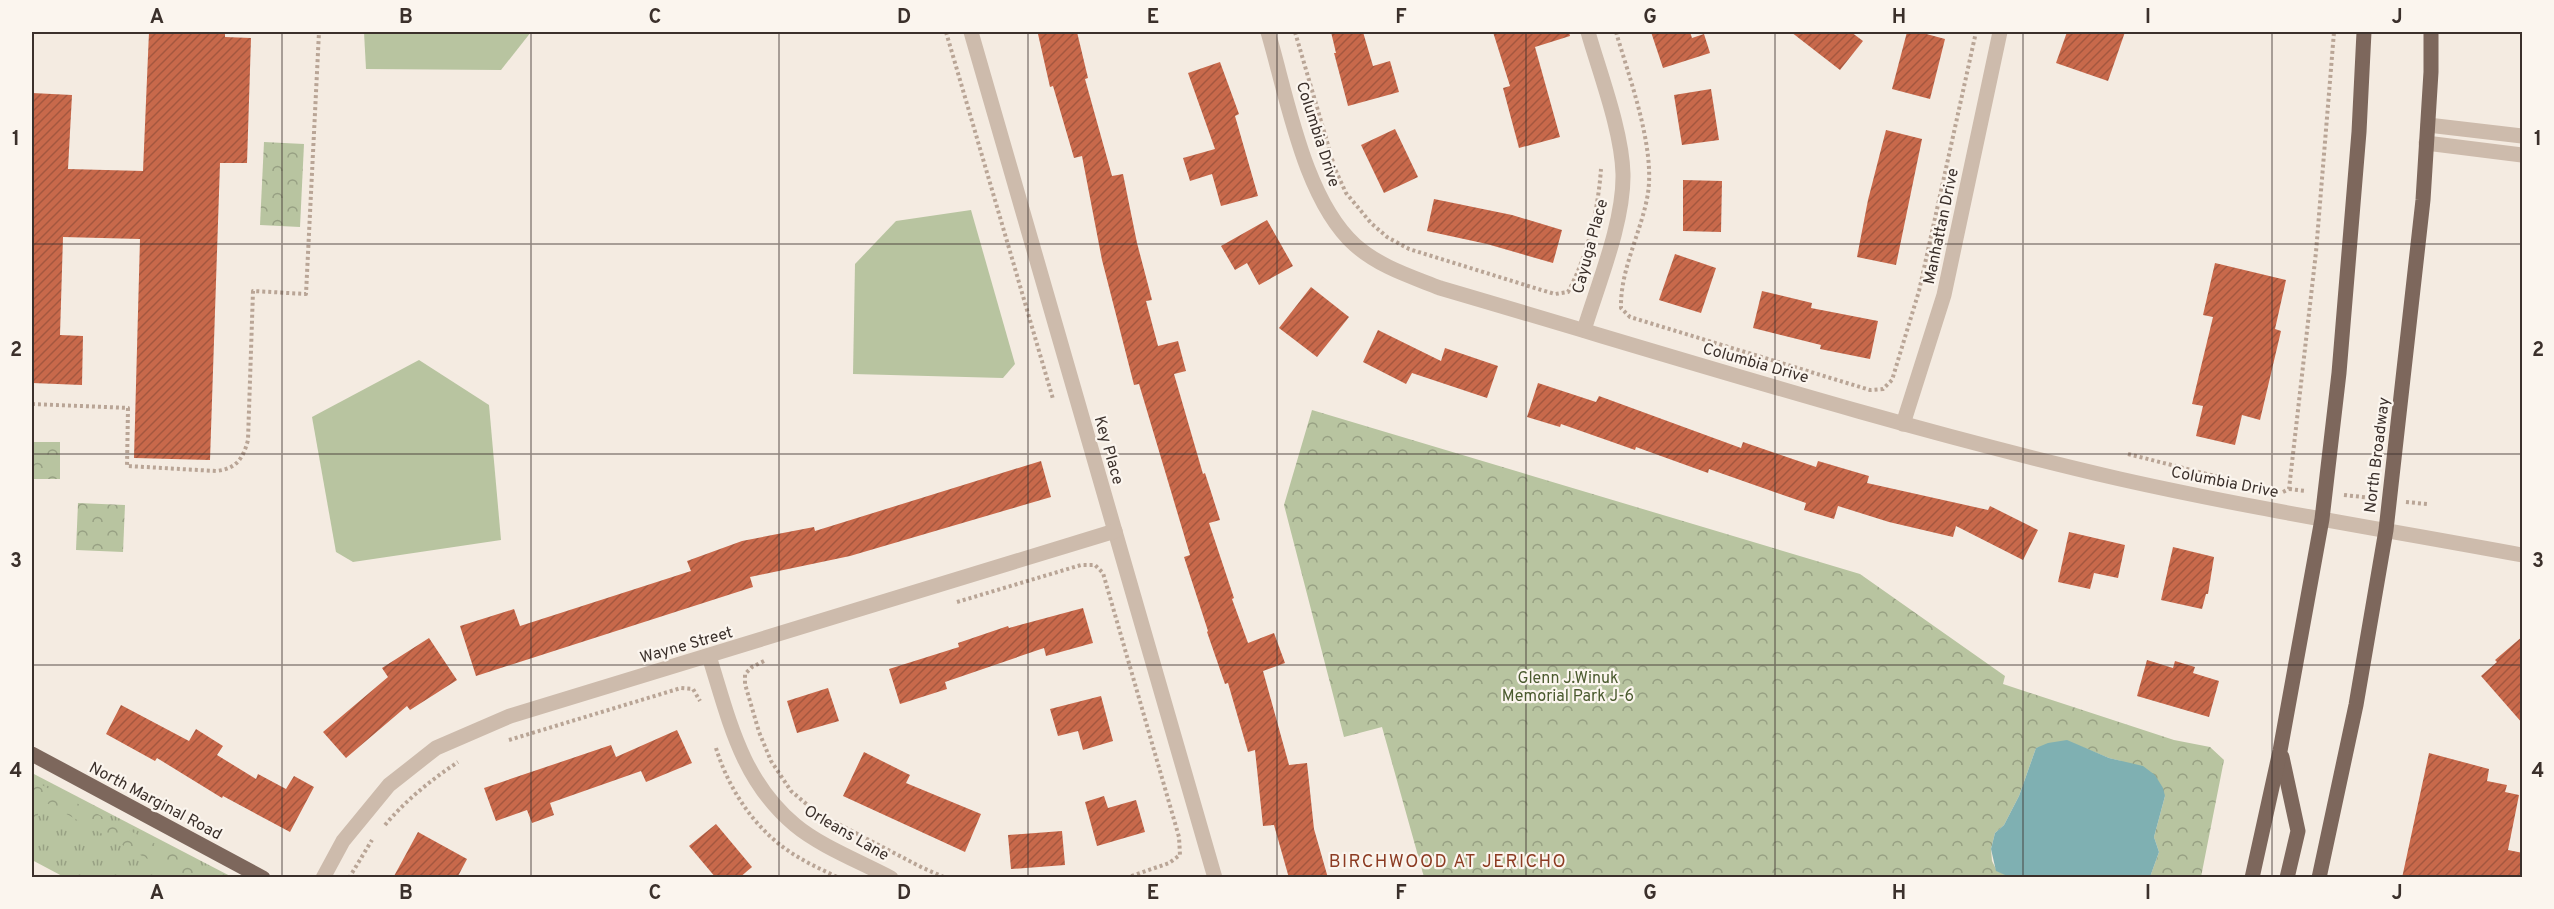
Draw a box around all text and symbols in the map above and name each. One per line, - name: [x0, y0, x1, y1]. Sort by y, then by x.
- text: A: [150, 5, 164, 31]
- text: B: [399, 5, 413, 31]
- text: C: [649, 5, 661, 31]
- text: D: [897, 5, 911, 31]
- text: E: [1147, 5, 1159, 31]
- text: F: [1395, 5, 1407, 31]
- text: G: [1643, 5, 1657, 31]
- text: H: [1892, 5, 1906, 31]
- text: I: [2145, 5, 2151, 31]
- text: J: [2391, 5, 2403, 31]
- street label: Columbia Drive: [1291, 80, 1344, 190]
- text: 1: [12, 127, 20, 153]
- text: 1: [2534, 127, 2542, 153]
- street label: Manhattan Drive: [1920, 166, 1964, 286]
- street label: Cayuga Place: [1569, 197, 1613, 296]
- text: 2: [10, 338, 22, 364]
- text: 2: [2532, 338, 2544, 364]
- street label: Columbia Drive: [1700, 339, 1811, 389]
- street label: North Broadway: [2361, 396, 2395, 514]
- street label: Key Place: [1089, 414, 1127, 487]
- street label: Columbia Drive: [2169, 463, 2280, 503]
- text: 3: [10, 549, 22, 575]
- text: 3: [2532, 549, 2544, 575]
- street label: Wayne Street: [638, 623, 735, 669]
- park label: Glenn J.Winuk Memorial Park J-6: [1502, 669, 1634, 707]
- street label: North Marginal Road: [85, 758, 225, 845]
- text: 4: [10, 759, 22, 785]
- text: 4: [2532, 759, 2544, 785]
- street label: Orleans Lane: [800, 801, 892, 866]
- district label: BIRCHWOOD AT JERICHO: [1329, 851, 1567, 874]
- text: A: [150, 881, 164, 907]
- text: B: [399, 881, 413, 907]
- text: C: [649, 881, 661, 907]
- text: D: [897, 881, 911, 907]
- text: E: [1147, 881, 1159, 907]
- text: F: [1395, 881, 1407, 907]
- text: G: [1643, 881, 1657, 907]
- text: H: [1892, 881, 1906, 907]
- text: I: [2145, 881, 2151, 907]
- text: J: [2391, 881, 2403, 907]

